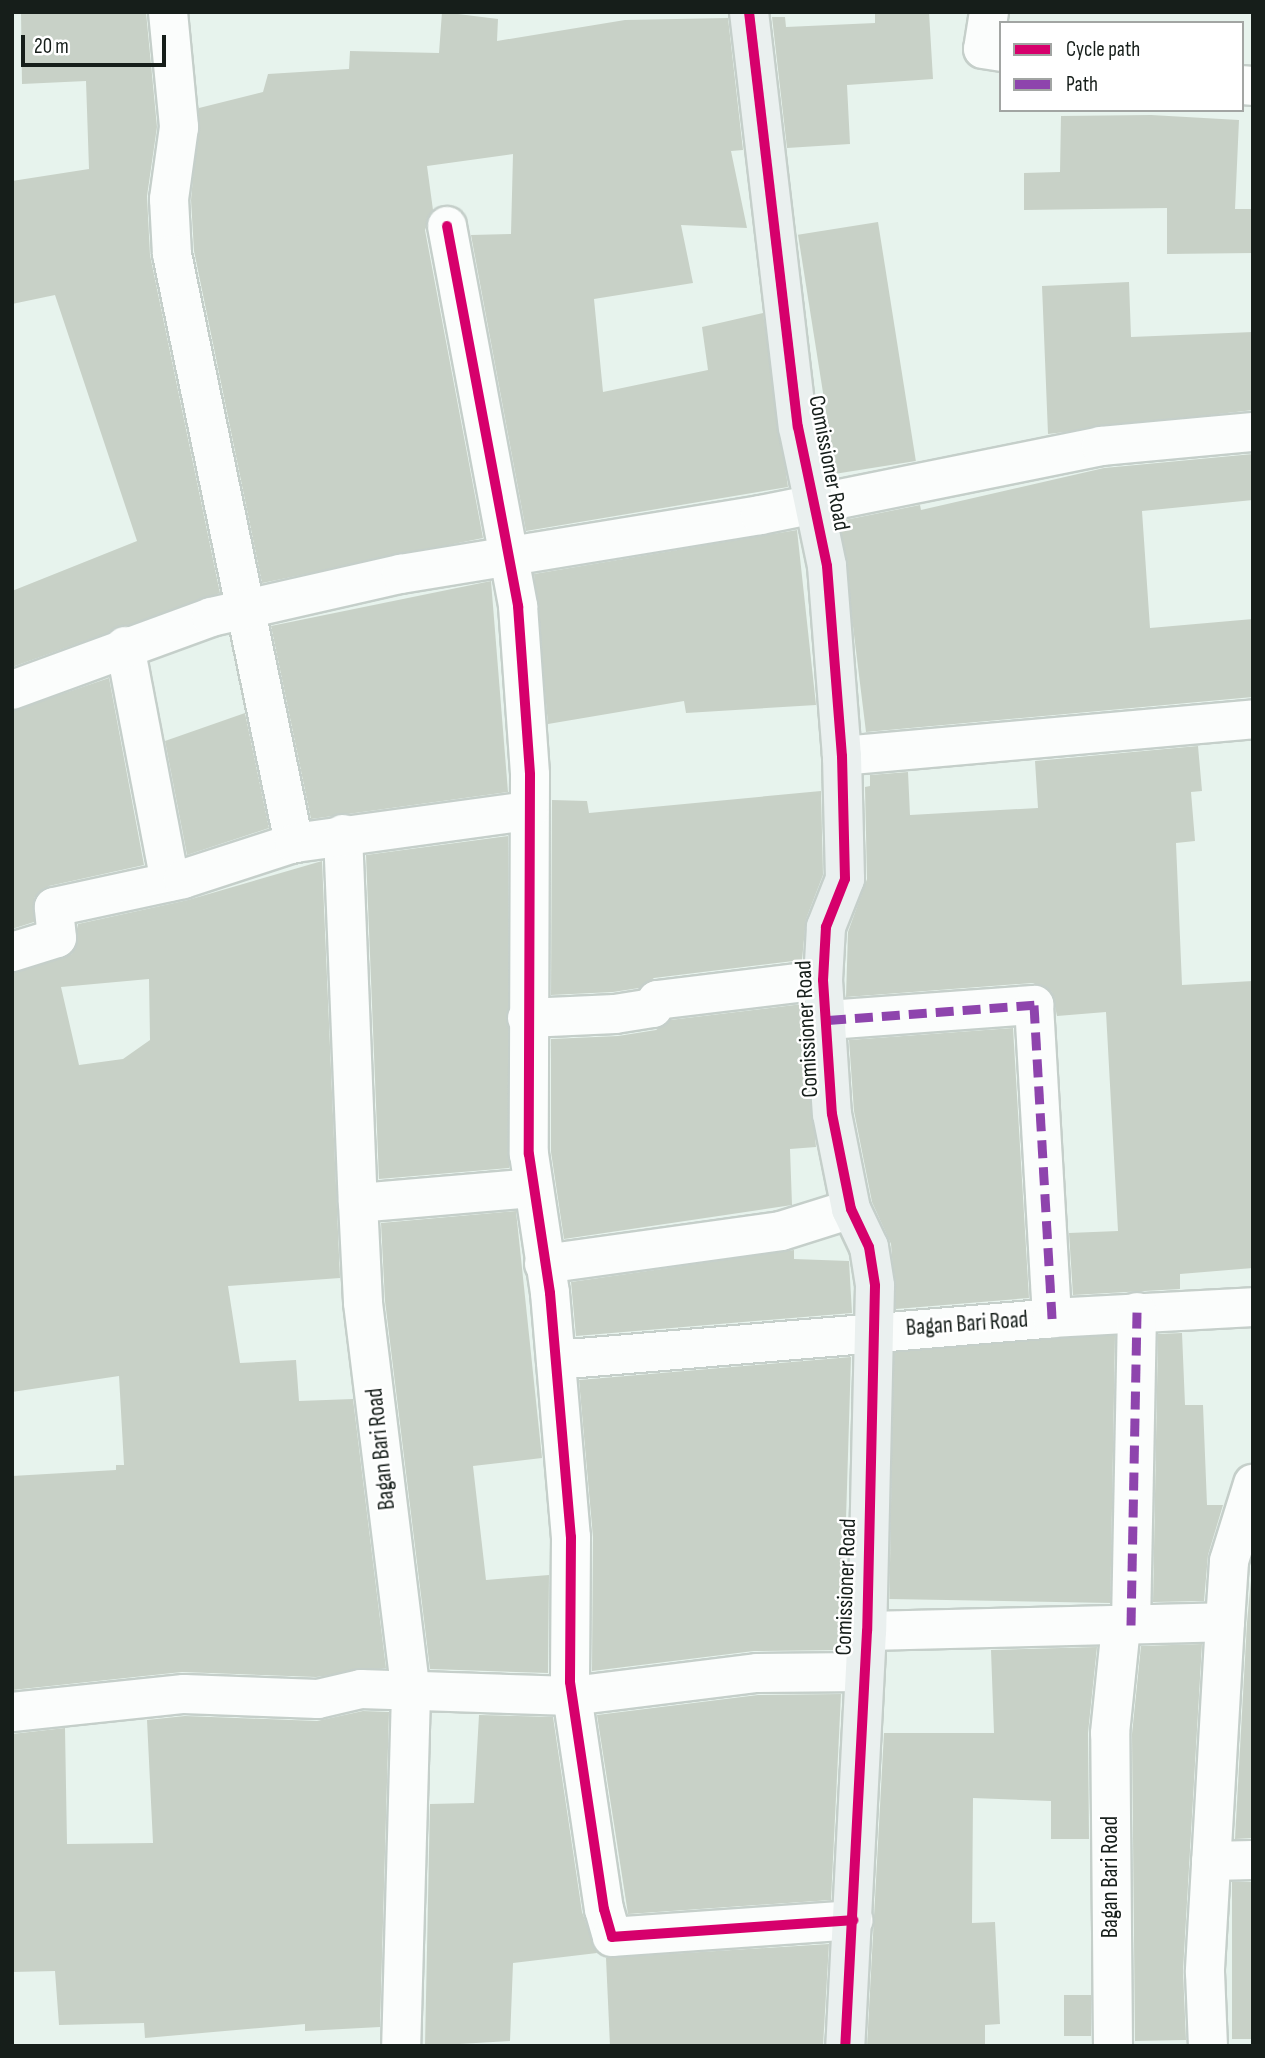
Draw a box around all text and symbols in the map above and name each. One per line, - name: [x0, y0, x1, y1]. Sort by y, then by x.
- scale bar: [24, 21, 170, 65]
- legend: [999, 21, 1244, 112]
- text: 20 m: [34, 34, 69, 59]
- text: Cycle path: [1066, 37, 1140, 62]
- text: Path: [1066, 72, 1098, 97]
- street label: Comissioner Road: [802, 393, 856, 533]
- street label: Comissioner Road: [790, 960, 824, 1098]
- street label: Bagan Bari Road: [905, 1306, 1029, 1342]
- street label: Bagan Bari Road: [361, 1387, 401, 1511]
- street label: Comissioner Road: [830, 1518, 862, 1656]
- street label: Bagan Bari Road: [1096, 1816, 1124, 1938]

